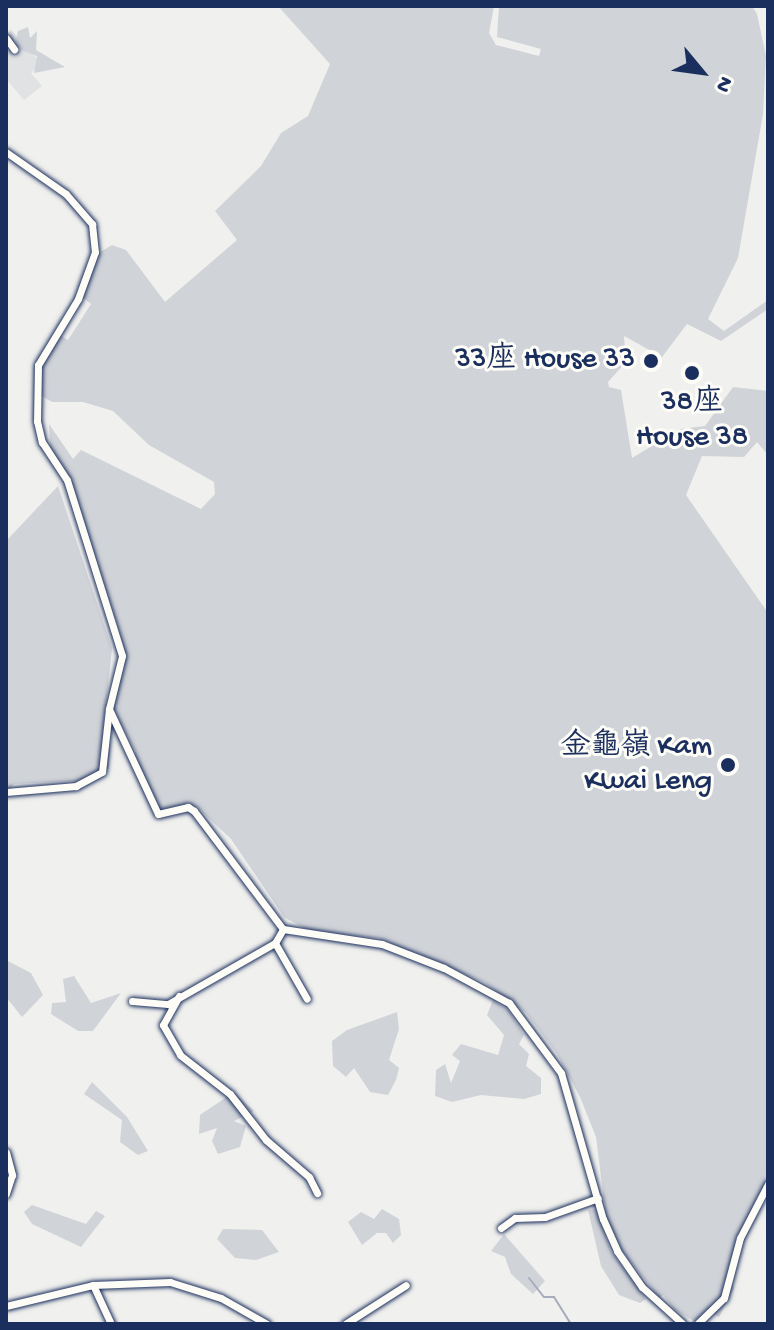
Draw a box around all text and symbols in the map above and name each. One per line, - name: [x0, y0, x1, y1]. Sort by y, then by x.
- north arrow: [662, 32, 742, 112]
- text: N: [708, 71, 738, 96]
- place label: 33座 House 33: [455, 343, 635, 379]
- marker: 33座 House 33: [642, 352, 660, 370]
- marker: 38座 House 38: [683, 364, 701, 382]
- place label: 38座 House 38: [636, 386, 748, 456]
- place label: 金龜嶺 Kam Kwai Leng: [560, 730, 712, 800]
- marker: 金龜嶺 Kam Kwai Leng: [719, 756, 737, 774]

